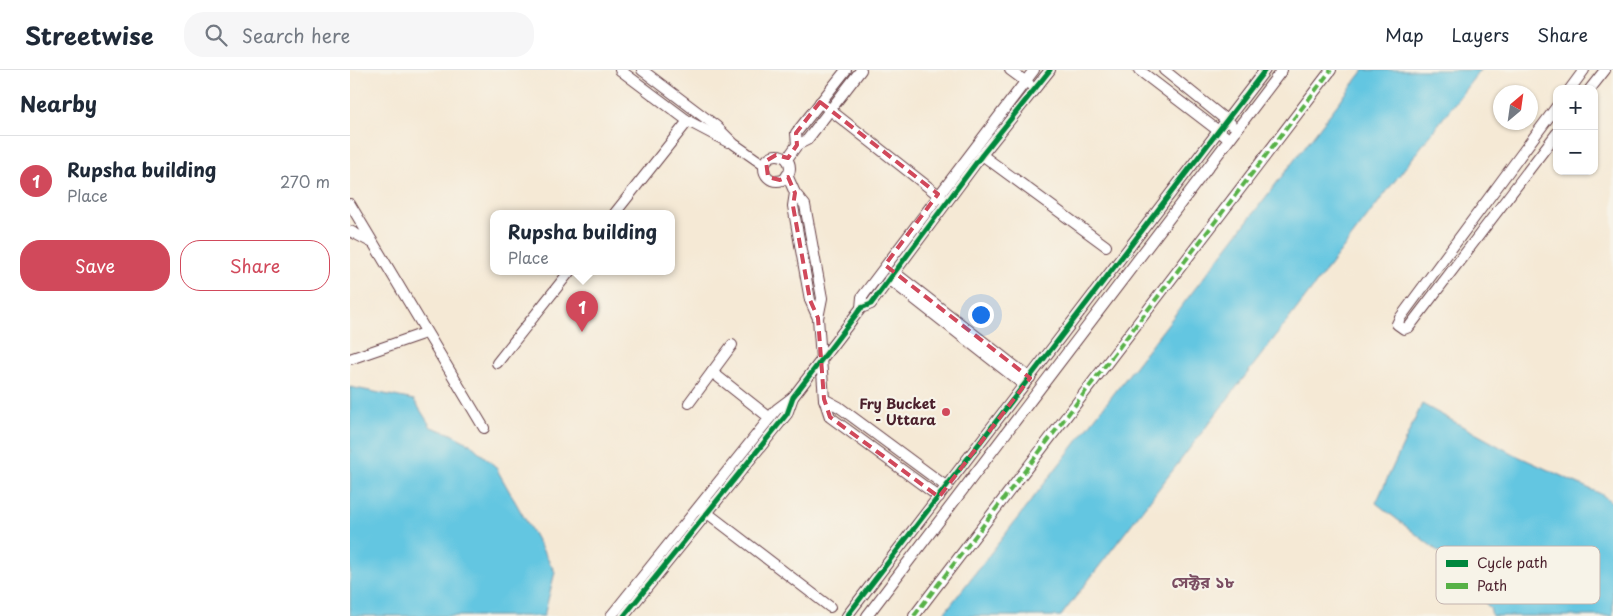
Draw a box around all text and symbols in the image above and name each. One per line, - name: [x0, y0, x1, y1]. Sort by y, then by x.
- search box: [184, 12, 534, 57]
- text: Streetwise: [25, 17, 154, 53]
- icon: search: [202, 21, 230, 49]
- text: Search here: [242, 21, 350, 49]
- text: Map: [1385, 21, 1424, 48]
- text: Layers: [1452, 21, 1509, 48]
- text: Share: [1537, 21, 1588, 48]
- north arrow: [1493, 85, 1538, 130]
- map controls: [1553, 85, 1598, 175]
- button: +: [1553, 85, 1598, 130]
- text: Nearby: [20, 87, 97, 119]
- button: −: [1553, 130, 1598, 175]
- text: Rupsha building: [67, 155, 216, 183]
- text: 1: [32, 169, 40, 193]
- text: 270 m: [280, 169, 330, 193]
- text: Place: [67, 183, 108, 207]
- popup: [490, 210, 675, 275]
- text: Rupsha building: [508, 217, 657, 245]
- button: Save: [20, 240, 170, 291]
- button: Share: [180, 240, 330, 291]
- text: Place: [508, 245, 549, 269]
- pin: 1: [566, 291, 598, 332]
- your location: [968, 302, 994, 328]
- place label: Fry Bucket - Uttara: [859, 393, 936, 430]
- marker: Fry Bucket - Uttara: [940, 406, 952, 418]
- legend: [1436, 546, 1600, 604]
- text: Cycle path: [1477, 552, 1548, 573]
- district label: সেক্টর ১৮: [1172, 569, 1235, 593]
- text: Path: [1477, 575, 1507, 596]

